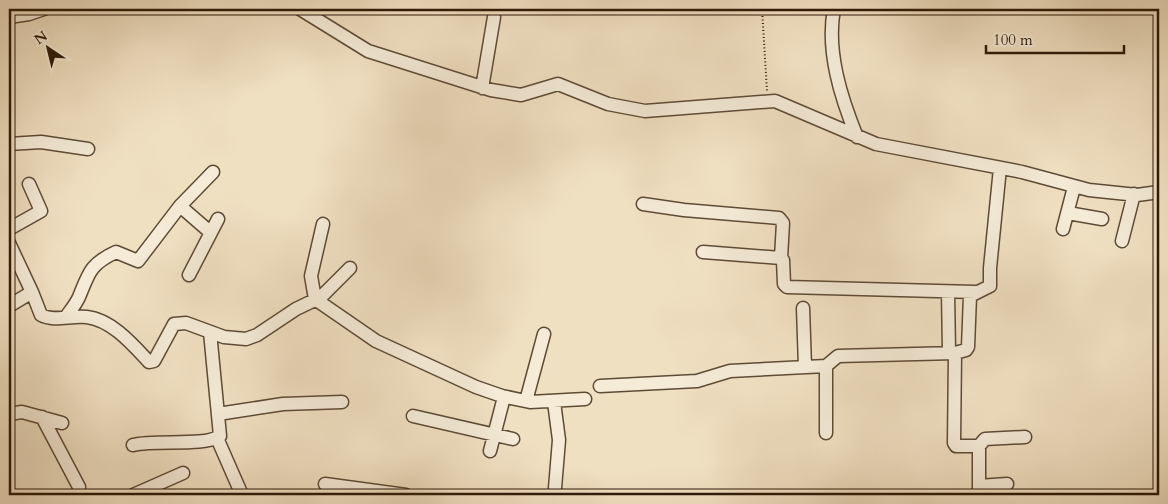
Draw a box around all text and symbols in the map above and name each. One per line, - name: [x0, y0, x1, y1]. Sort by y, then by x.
- north arrow: [22, 22, 72, 72]
- scale bar: [986, 22, 1123, 54]
- text: N: [30, 26, 51, 49]
- text: 100 m: [993, 30, 1033, 50]

